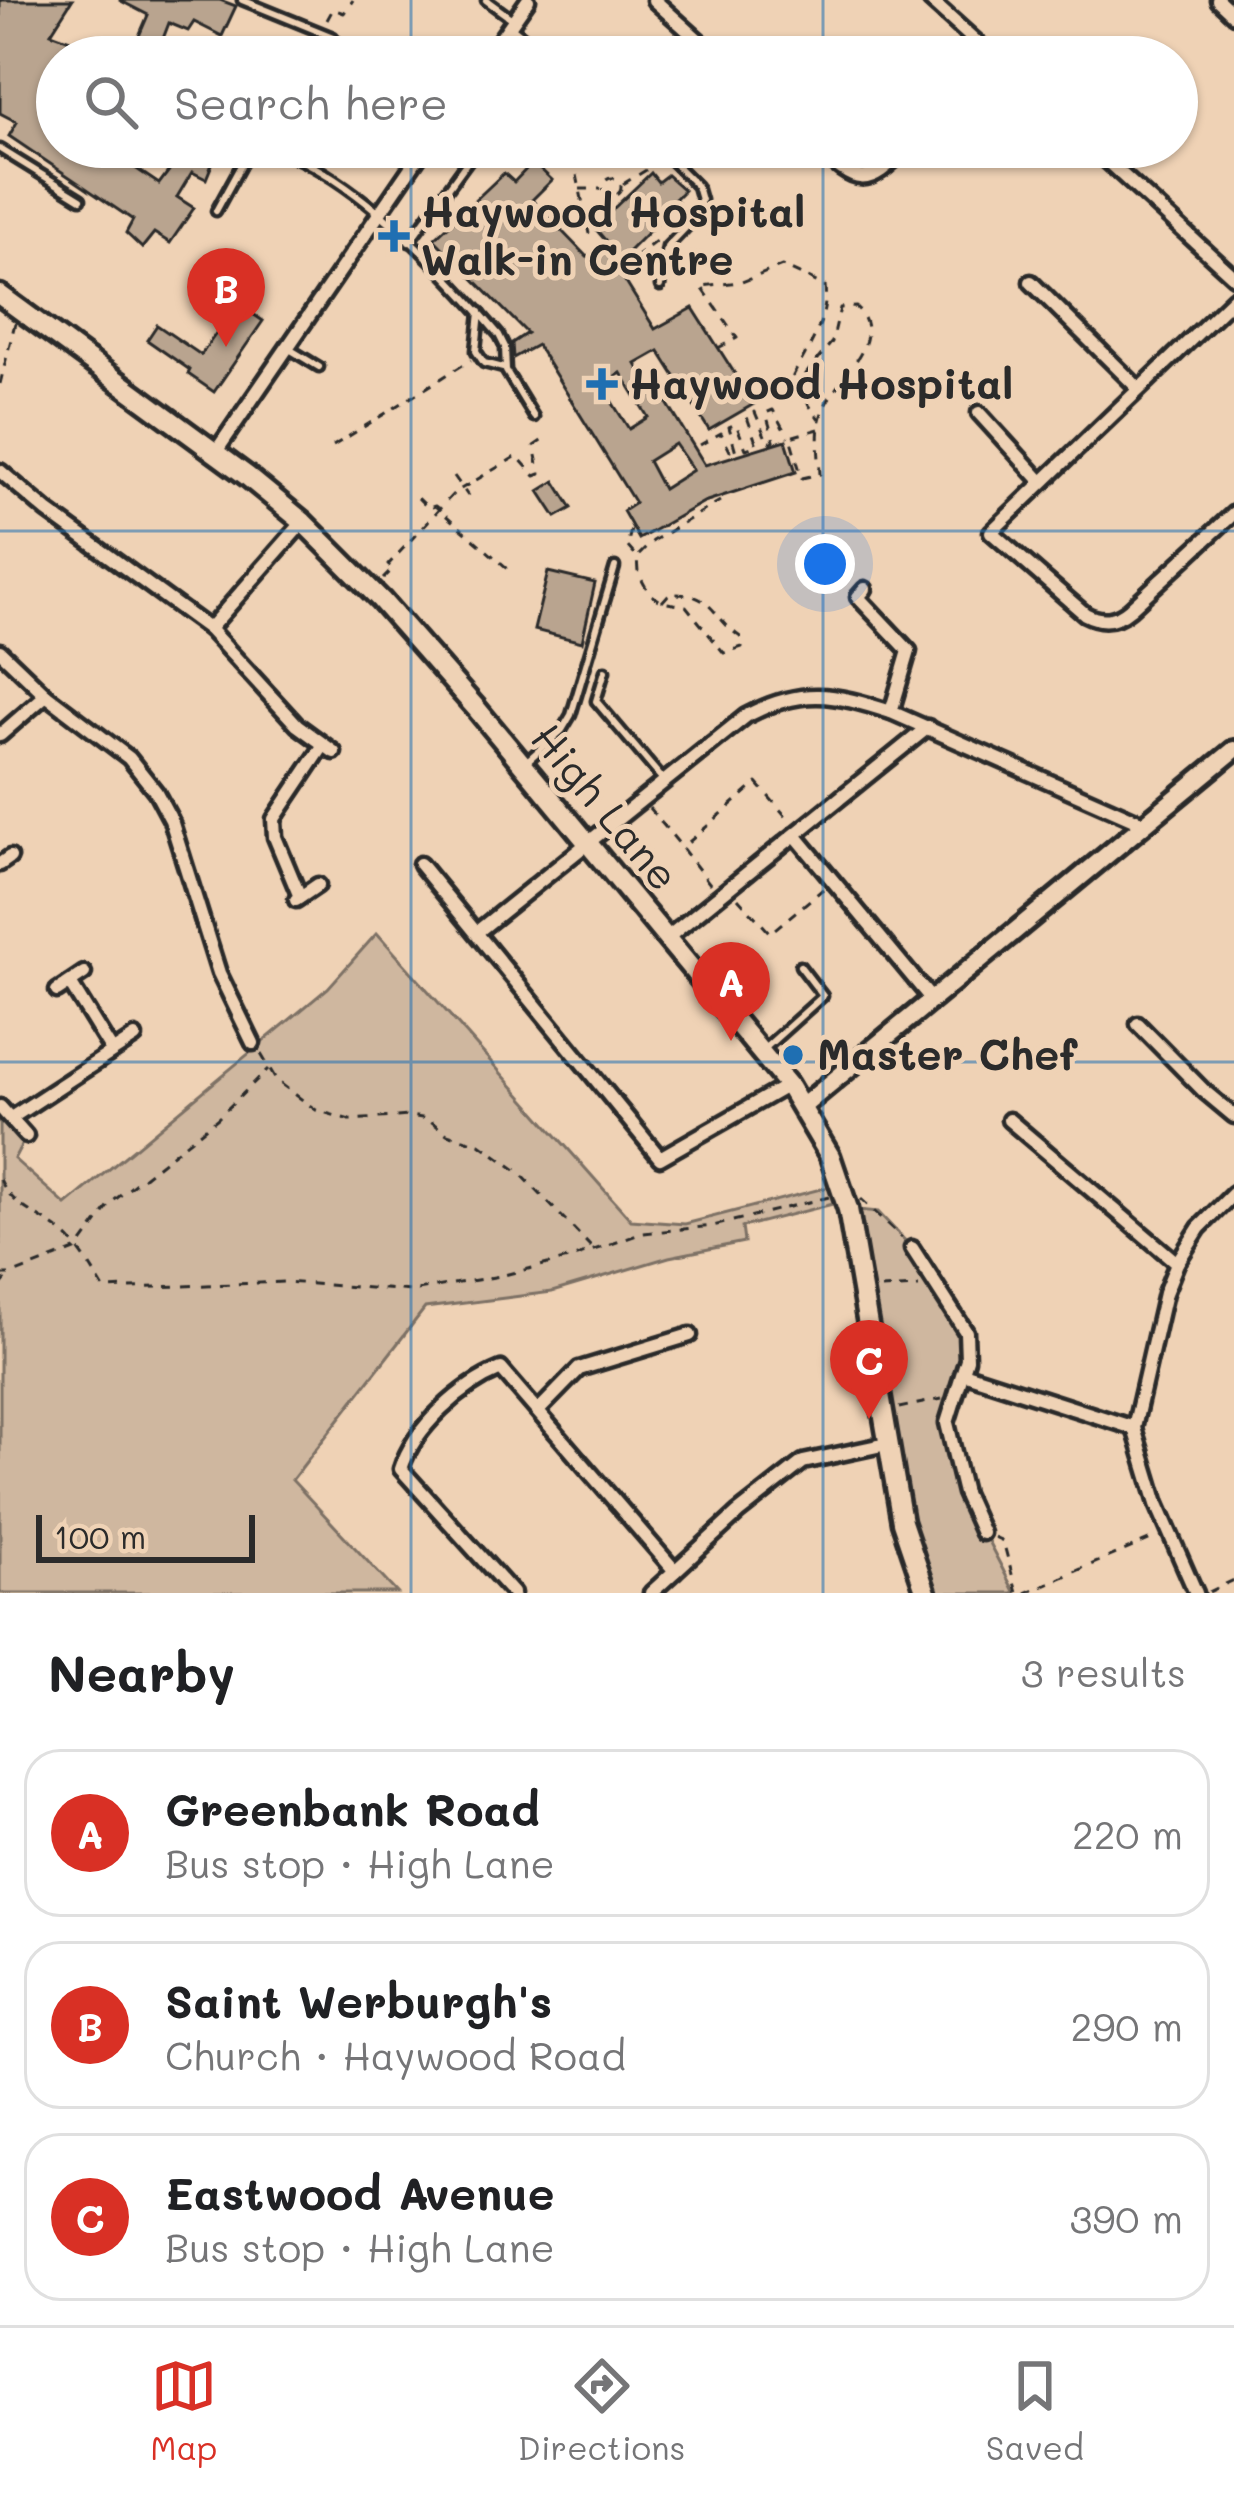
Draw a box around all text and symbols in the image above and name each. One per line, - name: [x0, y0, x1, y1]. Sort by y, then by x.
- search box: [36, 36, 1198, 168]
- icon: search: [78, 69, 144, 135]
- text: Search here: [174, 73, 448, 131]
- place label: Haywood Hospital Walk-in Centre: [421, 183, 805, 286]
- marker: Haywood Hospital Walk-in Centre: [378, 220, 410, 252]
- pin: B: [187, 248, 265, 347]
- place label: Haywood Hospital: [629, 355, 1013, 410]
- marker: Haywood Hospital: [586, 368, 618, 400]
- your location: [795, 534, 855, 594]
- street label: High Lane: [520, 711, 692, 901]
- pin: A: [692, 942, 770, 1041]
- place label: Master Chef: [817, 1026, 1078, 1081]
- marker: Master Chef: [780, 1042, 806, 1068]
- pin: C: [830, 1320, 908, 1419]
- scale bar: [36, 1509, 255, 1562]
- text: 100 m: [54, 1514, 146, 1557]
- text: Nearby: [48, 1638, 235, 1705]
- text: 3 results: [1021, 1646, 1186, 1697]
- text: Greenbank Road: [165, 1779, 540, 1837]
- text: A: [76, 1808, 104, 1859]
- text: 220 m: [1072, 1808, 1183, 1859]
- text: Bus stop · High Lane: [165, 1837, 555, 1888]
- text: Saint Werburgh's: [165, 1971, 552, 2029]
- text: B: [77, 2000, 103, 2051]
- text: 290 m: [1071, 2000, 1183, 2051]
- text: Church · Haywood Road: [165, 2029, 626, 2080]
- text: Eastwood Avenue: [165, 2163, 555, 2221]
- text: C: [76, 2192, 104, 2243]
- text: 390 m: [1069, 2192, 1183, 2243]
- text: Bus stop · High Lane: [165, 2221, 555, 2272]
- tab: Map: [150, 2353, 217, 2468]
- tab: Directions: [518, 2353, 685, 2468]
- tab: Saved: [986, 2353, 1084, 2468]

